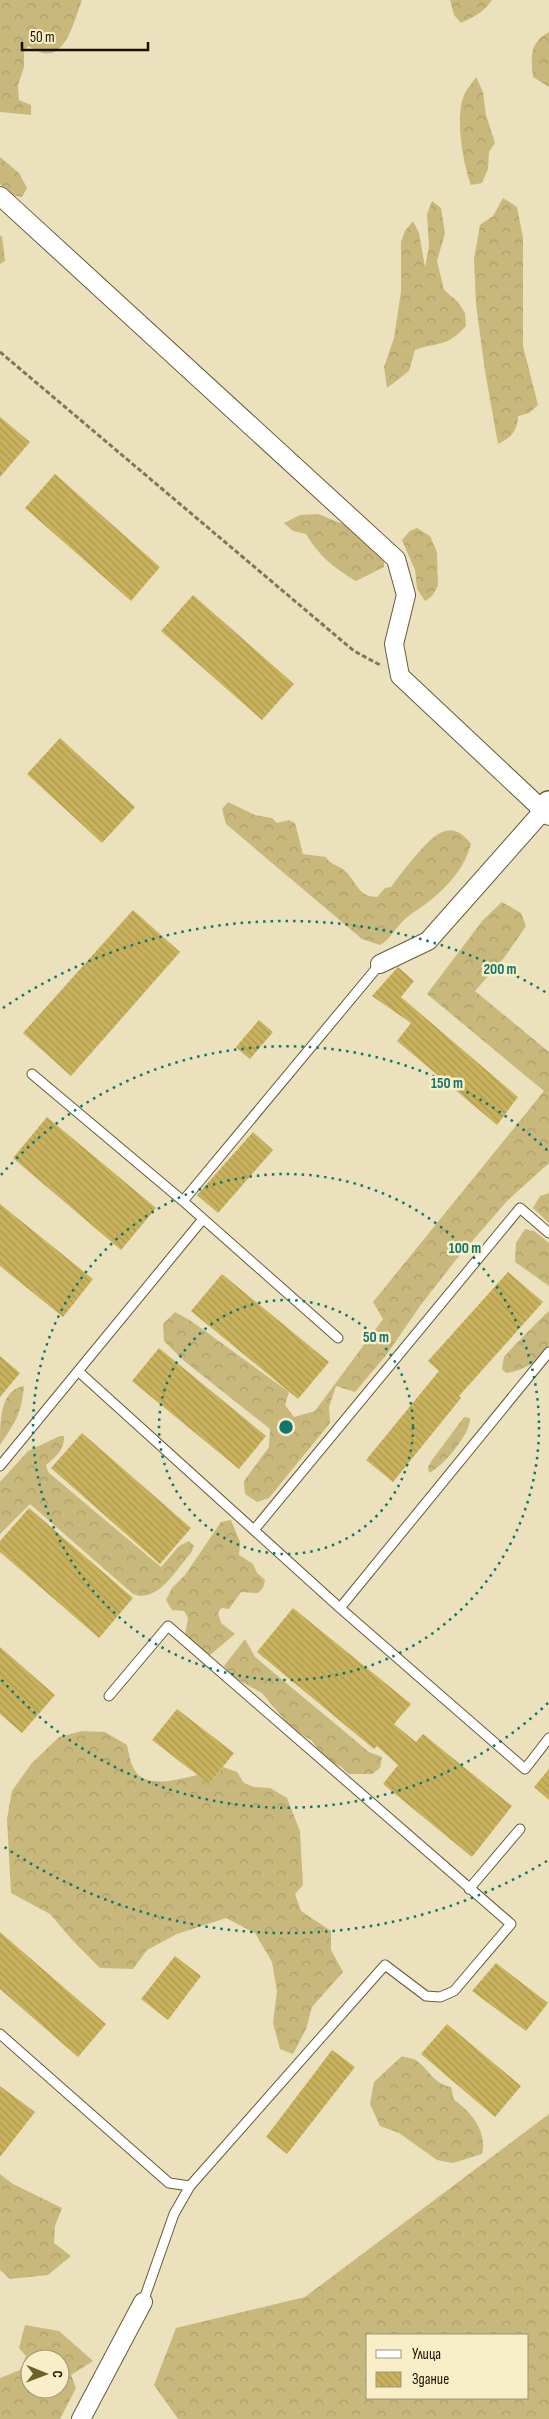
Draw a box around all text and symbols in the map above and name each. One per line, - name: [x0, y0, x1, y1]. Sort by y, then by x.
- scale bar: [22, 20, 149, 52]
- text: 50 m: [30, 28, 55, 47]
- text: 200 m: [483, 960, 517, 979]
- text: 150 m: [431, 1074, 463, 1093]
- text: 100 m: [449, 1239, 481, 1258]
- text: 50 m: [363, 1328, 389, 1347]
- centre of rings: [277, 1418, 295, 1436]
- legend: [366, 2334, 529, 2399]
- text: Улица: [412, 2345, 441, 2364]
- north arrow: [20, 2349, 70, 2399]
- text: С: [49, 2370, 66, 2378]
- text: Здание: [412, 2370, 449, 2389]

